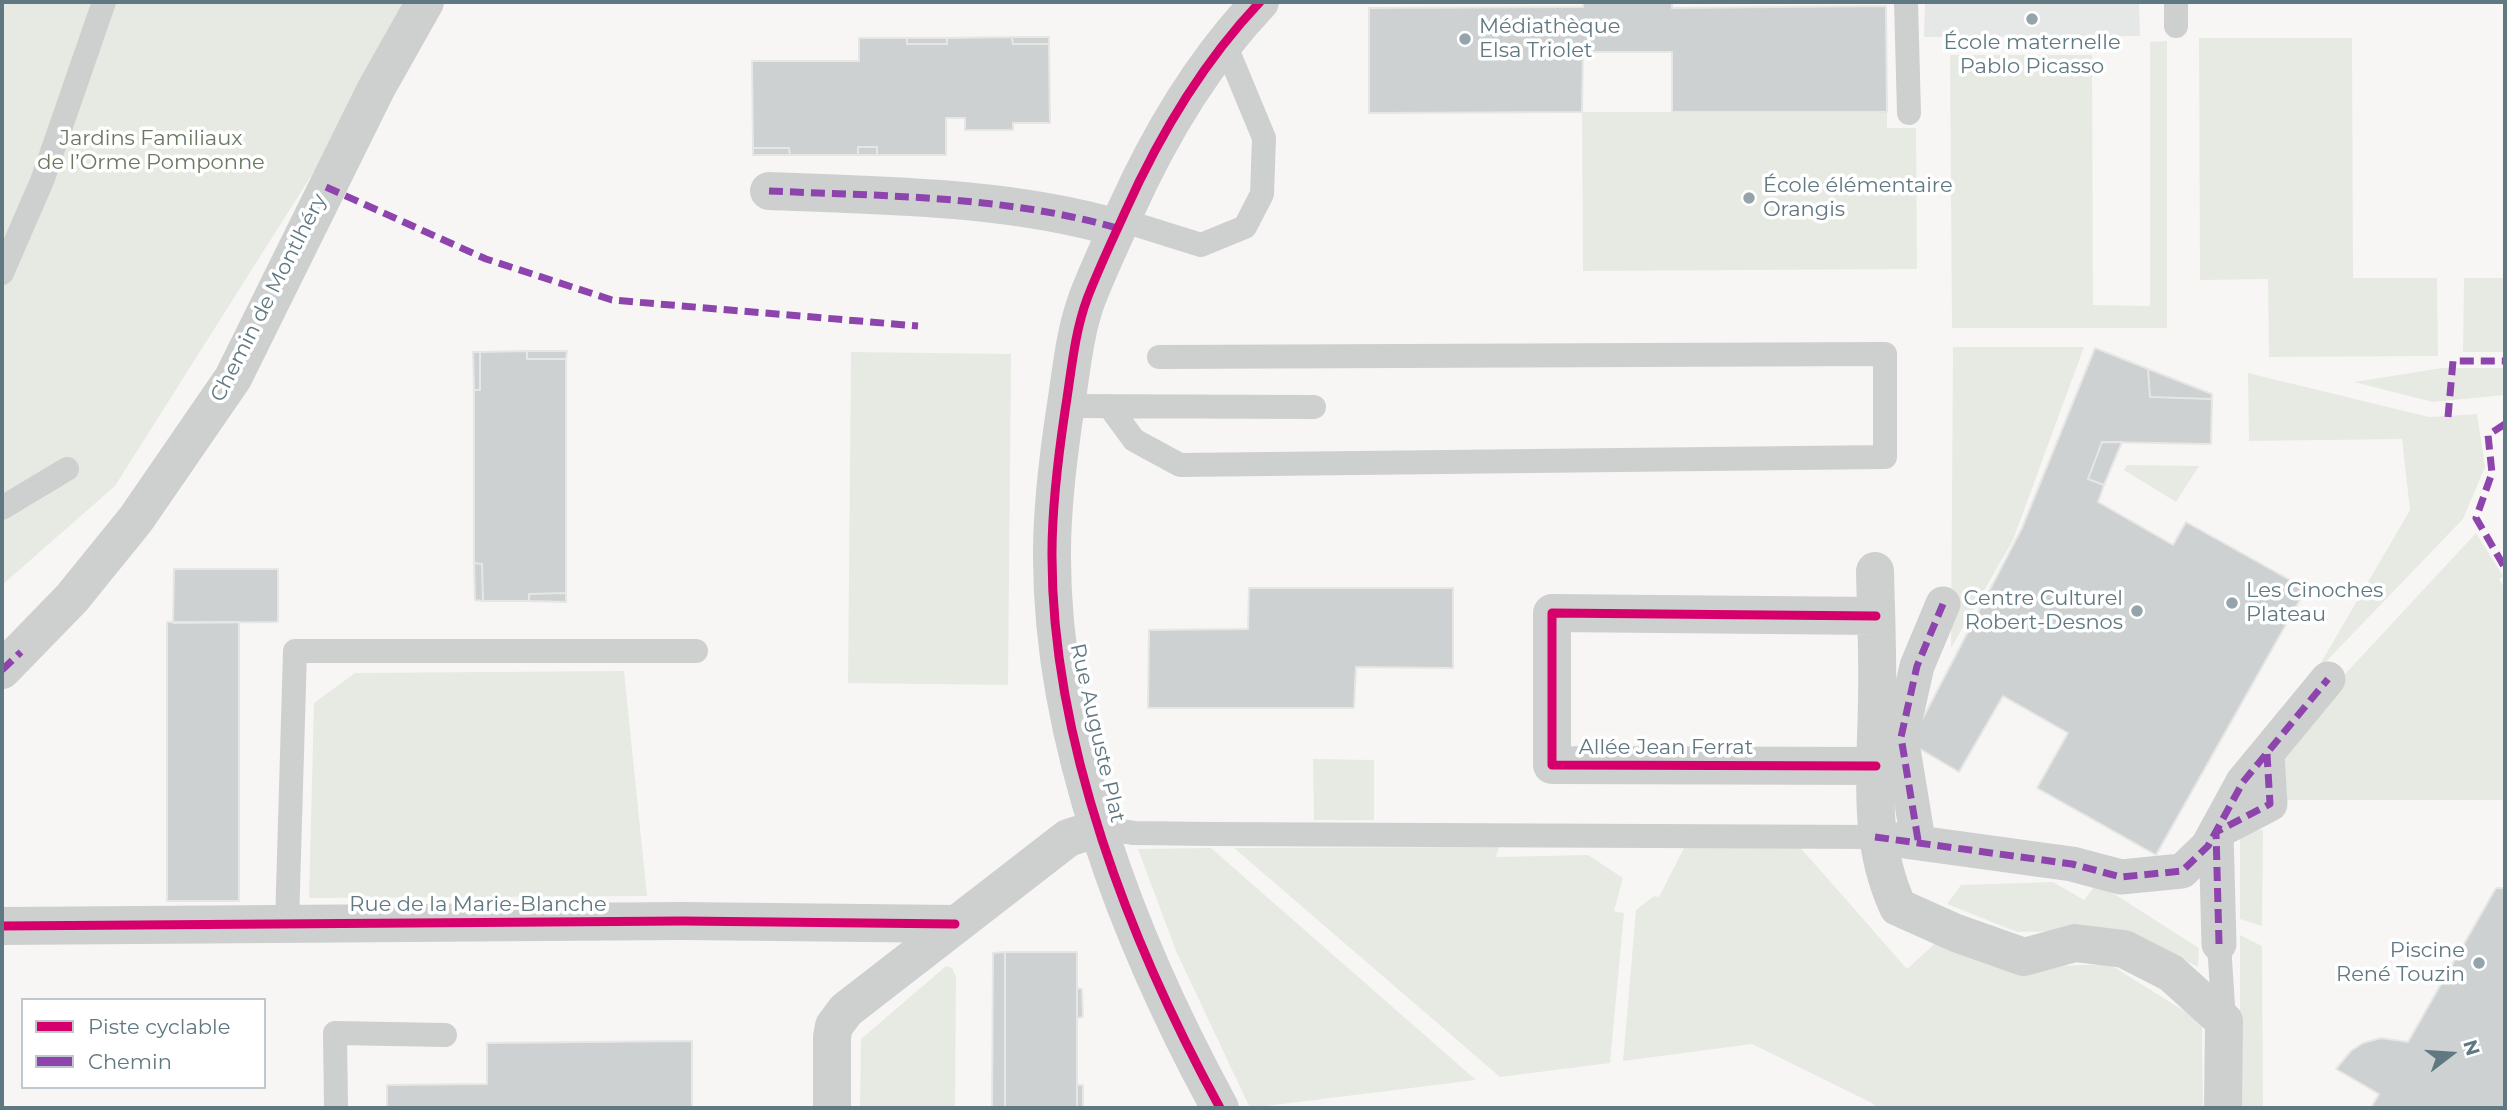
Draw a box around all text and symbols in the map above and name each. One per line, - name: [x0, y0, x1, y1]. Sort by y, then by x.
- marker: École maternelle Pablo Picasso: [2024, 11, 2040, 27]
- place label: Médiathèque Elsa Triolet: [1479, 14, 1620, 64]
- place label: École maternelle Pablo Picasso: [1943, 30, 2121, 80]
- marker: Médiathèque Elsa Triolet: [1457, 31, 1473, 47]
- park label: Jardins Familiaux de l’Orme Pomponne: [37, 126, 265, 176]
- place label: École élémentaire Orangis: [1763, 173, 1953, 223]
- street label: Chemin de Montlhéry: [206, 190, 332, 406]
- marker: École élémentaire Orangis: [1741, 190, 1757, 206]
- place label: Les Cinoches Plateau: [2246, 578, 2383, 628]
- place label: Centre Culturel Robert-Desnos: [1964, 586, 2123, 636]
- marker: Les Cinoches Plateau: [2224, 595, 2240, 611]
- marker: Centre Culturel Robert-Desnos: [2129, 603, 2145, 619]
- street label: Rue Auguste Plat: [1064, 641, 1130, 825]
- street label: Allée Jean Ferrat: [1579, 735, 1753, 761]
- street label: Rue de la Marie-Blanche: [349, 892, 607, 918]
- place label: Piscine René Touzin: [2336, 938, 2465, 988]
- marker: Piscine René Touzin: [2471, 955, 2487, 971]
- legend: [21, 998, 266, 1089]
- text: Piste cyclable: [88, 1014, 230, 1039]
- north arrow: [2416, 1019, 2486, 1089]
- text: N: [2458, 1037, 2485, 1058]
- text: Chemin: [88, 1049, 172, 1074]

